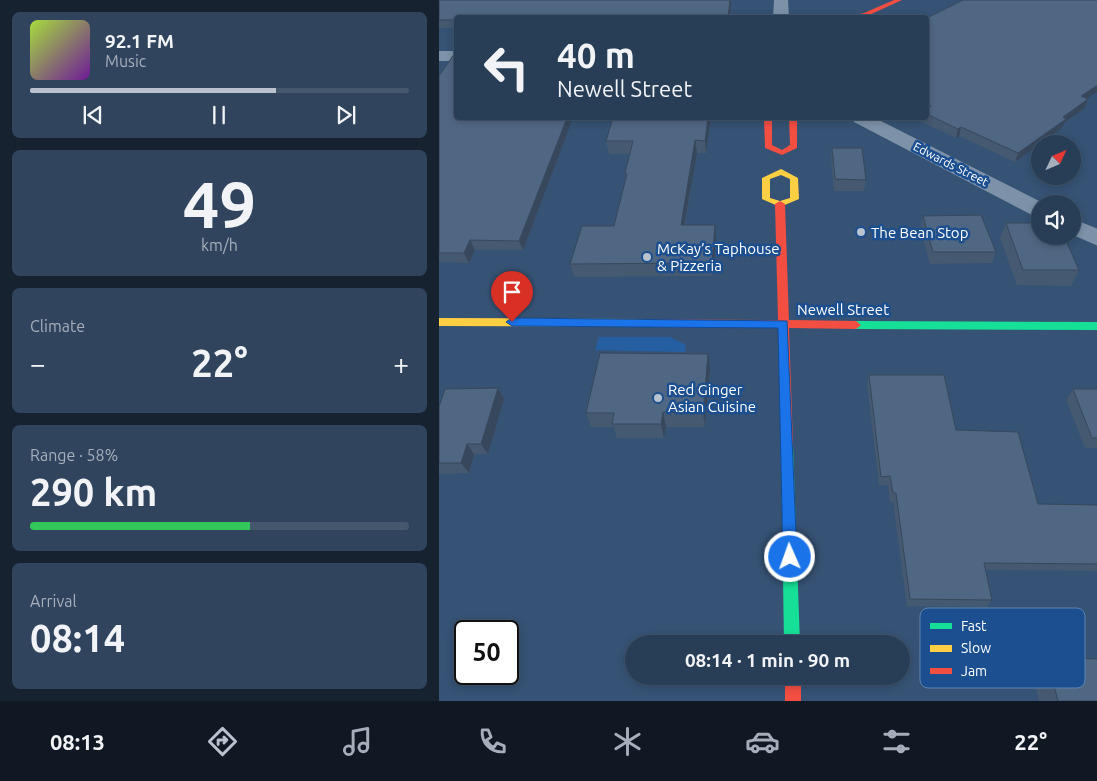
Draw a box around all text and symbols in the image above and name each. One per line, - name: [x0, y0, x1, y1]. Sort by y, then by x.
- text: 92.1 FM: [105, 30, 174, 52]
- icon: left: [474, 35, 539, 100]
- text: 40 m: [557, 35, 635, 75]
- text: Music: [105, 52, 146, 70]
- text: Newell Street: [557, 76, 692, 101]
- icon: previous: [79, 101, 107, 129]
- icon: pause: [205, 101, 233, 129]
- icon: next: [332, 101, 360, 129]
- north arrow: [1031, 135, 1081, 185]
- map controls: [1031, 135, 1081, 245]
- street label: Edwards Street: [911, 140, 991, 189]
- text: 49: [183, 167, 256, 240]
- button: sound: [1031, 195, 1081, 245]
- place label: The Bean Stop: [871, 224, 968, 241]
- marker: The Bean Stop: [855, 226, 867, 238]
- text: km/h: [201, 236, 238, 254]
- place label: McKay’s Taphouse & Pizzeria: [657, 240, 779, 274]
- marker: McKay’s Taphouse & Pizzeria: [641, 251, 653, 263]
- pin: [491, 271, 533, 322]
- icon: arrive: [498, 278, 526, 306]
- street label: Newell Street: [797, 301, 889, 318]
- text: Climate: [30, 317, 85, 335]
- text: 22°: [191, 342, 248, 384]
- text: −: [30, 348, 46, 379]
- text: +: [393, 348, 409, 379]
- place label: Red Ginger Asian Cuisine: [668, 381, 756, 415]
- marker: Red Ginger Asian Cuisine: [652, 392, 664, 404]
- text: Range · 58%: [30, 446, 118, 464]
- text: 290 km: [30, 471, 157, 513]
- position arrow: [763, 530, 815, 582]
- text: Arrival: [30, 592, 77, 610]
- legend: [920, 608, 1085, 688]
- text: 08:14: [30, 617, 125, 659]
- text: Fast: [961, 618, 987, 634]
- speed limit sign: 50: [454, 620, 519, 685]
- text: Slow: [961, 640, 991, 656]
- text: 08:14 · 1 min · 90 m: [685, 649, 850, 671]
- text: Jam: [961, 663, 987, 679]
- icon: directions: [205, 724, 240, 759]
- icon: music: [340, 724, 375, 759]
- icon: phone: [475, 724, 510, 759]
- icon: climate: [610, 724, 645, 759]
- icon: car: [745, 724, 780, 759]
- icon: filters: [879, 724, 914, 759]
- text: 08:13: [50, 729, 105, 754]
- text: 22°: [1014, 729, 1047, 754]

